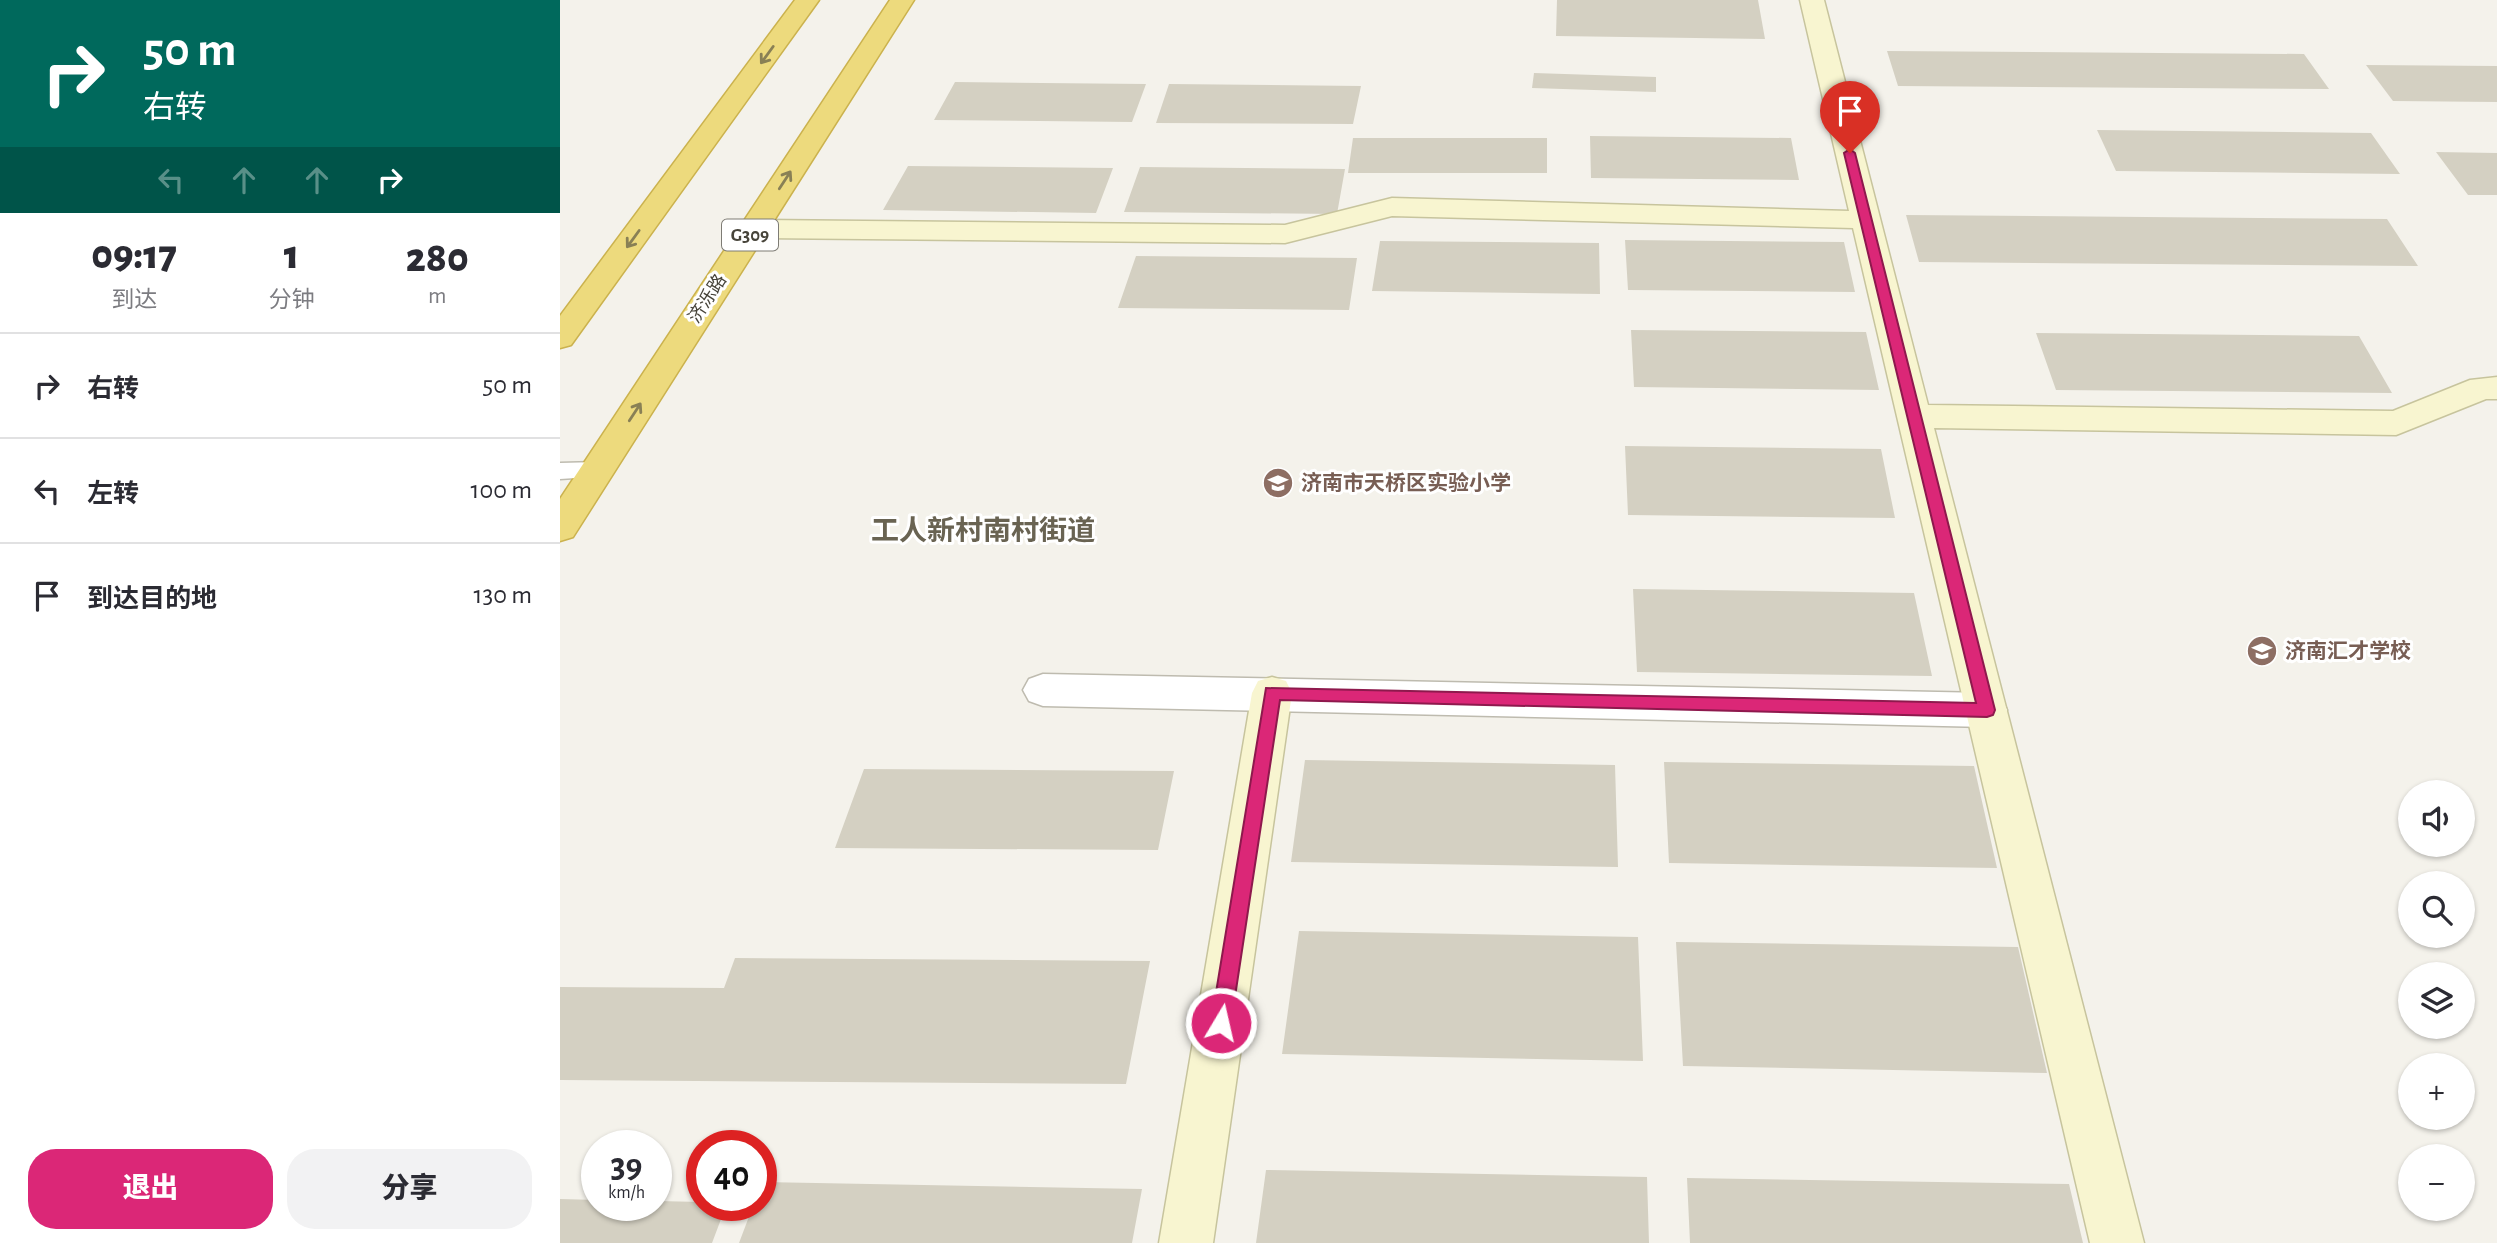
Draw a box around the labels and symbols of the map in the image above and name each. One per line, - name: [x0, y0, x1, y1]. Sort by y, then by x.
- one-way arrow: [760, 45, 774, 64]
- pin: [1820, 81, 1880, 153]
- one-way arrow: [778, 171, 792, 190]
- road number: G309: [722, 219, 778, 250]
- one-way arrow: [626, 229, 640, 248]
- street label: 济泺路: [684, 270, 730, 327]
- one-way arrow: [628, 403, 642, 423]
- school or university icon: 济南市天桥区实验小学: [1261, 466, 1295, 500]
- place label: 济南市天桥区实验小学: [1301, 471, 1511, 494]
- district label: 工人新村南村街道: [871, 515, 1095, 546]
- school or university icon: 济南汇才学校: [2245, 634, 2279, 668]
- place label: 济南汇才学校: [2285, 639, 2411, 662]
- position arrow: [1184, 986, 1258, 1060]
- speed limit sign: 40: [686, 1130, 777, 1221]

